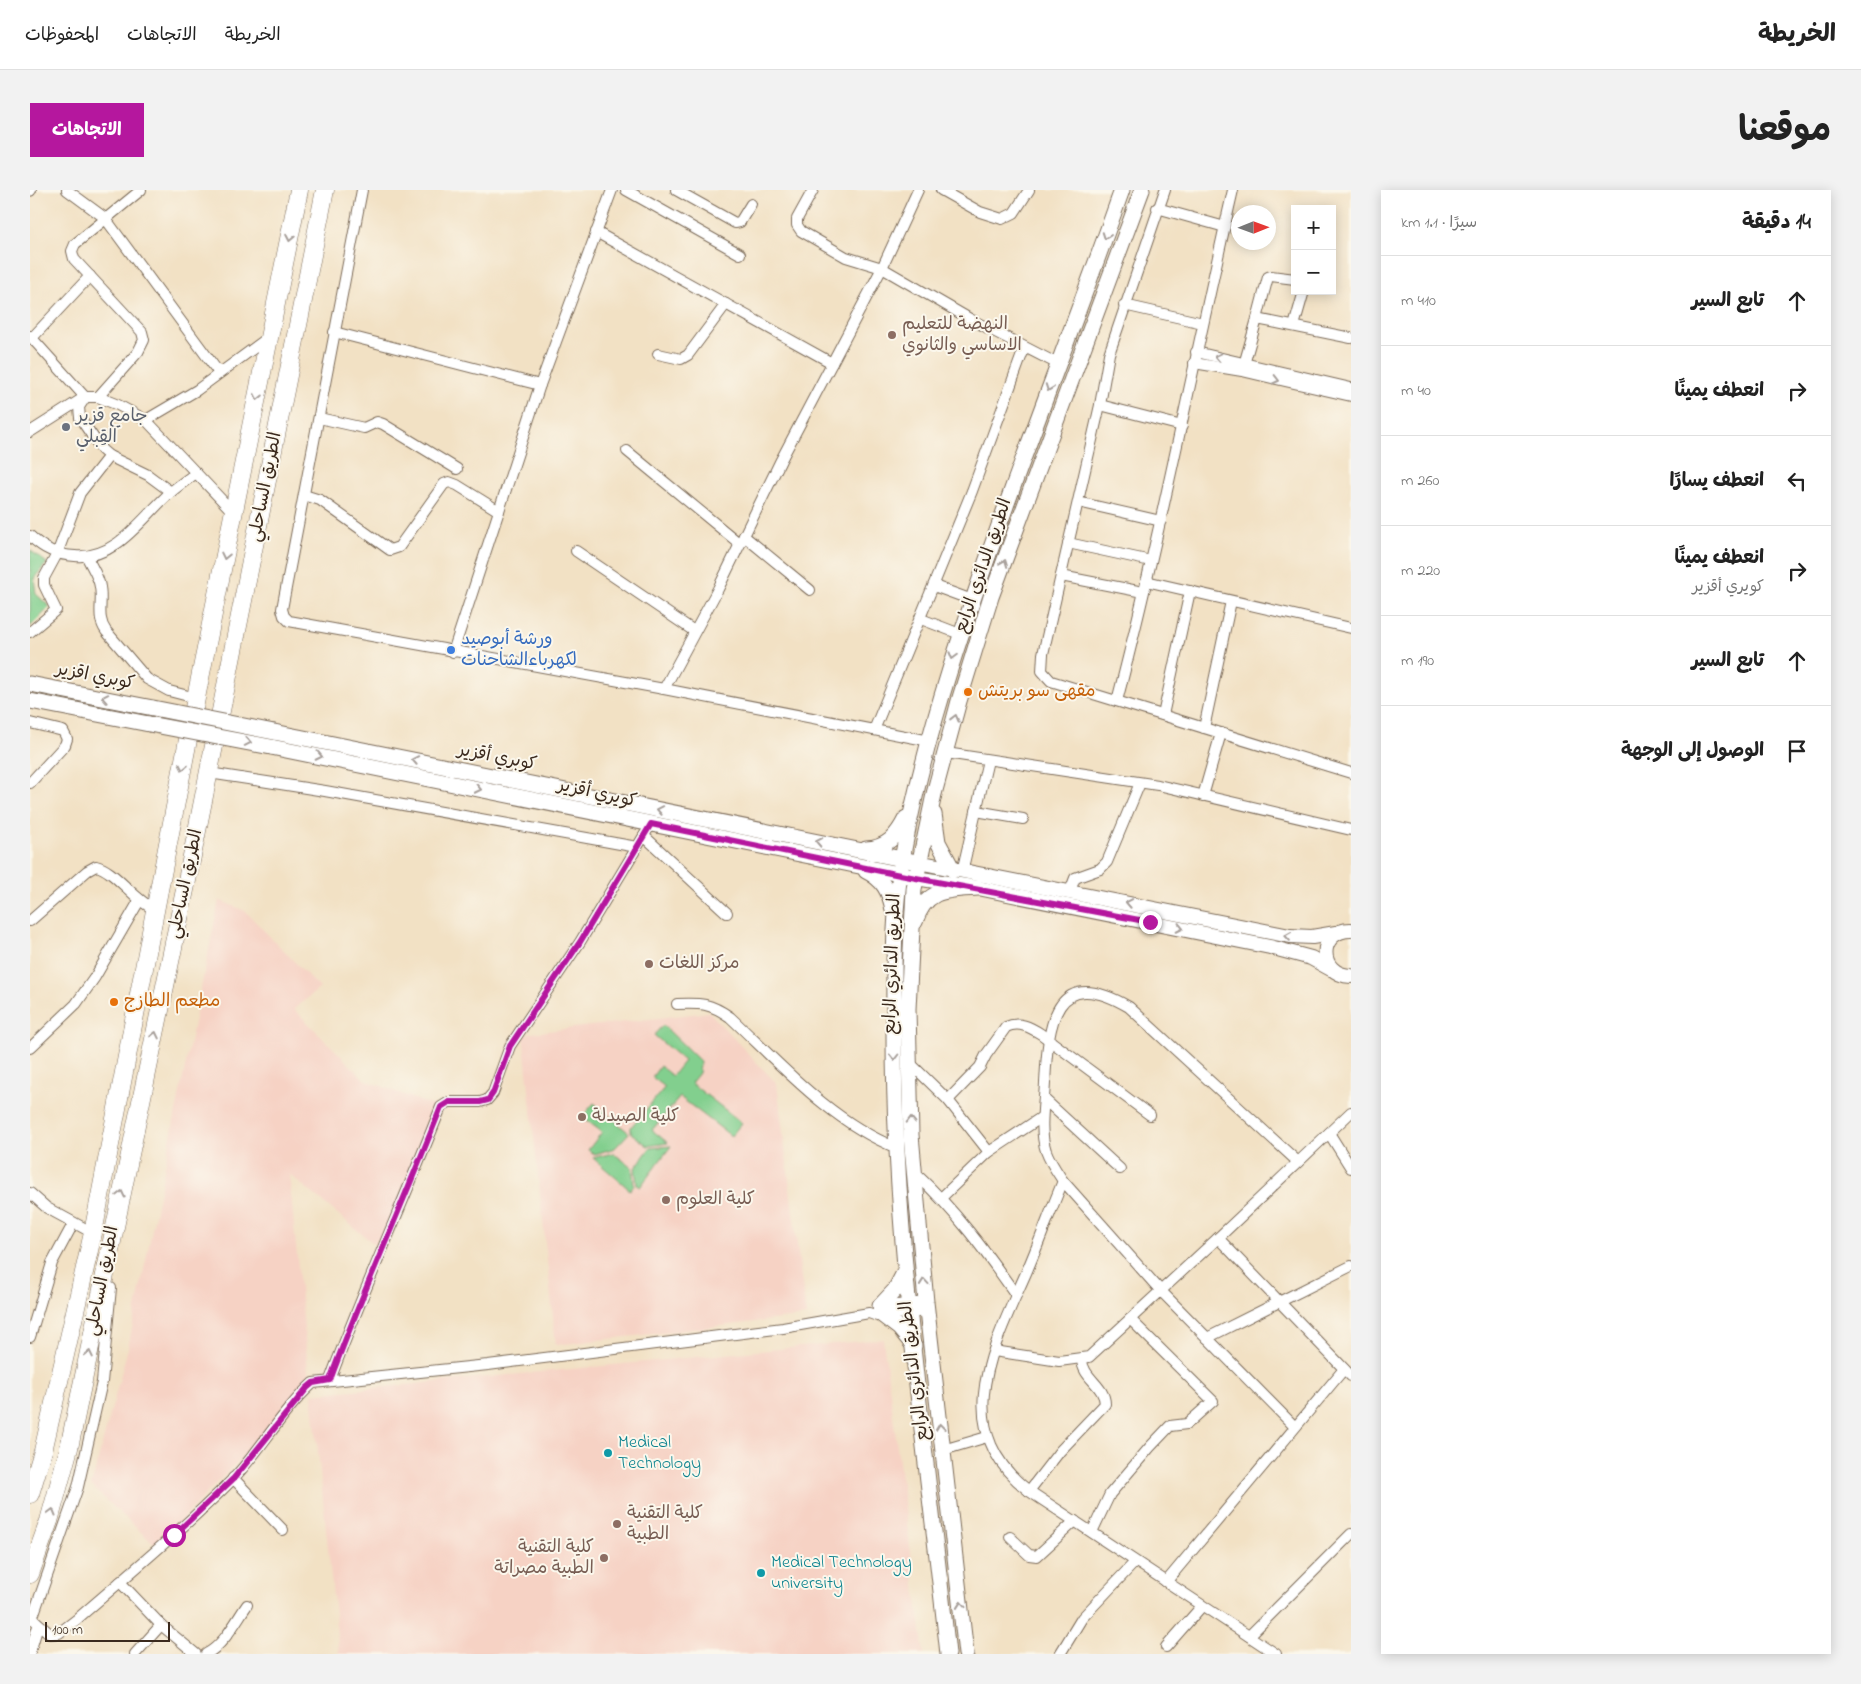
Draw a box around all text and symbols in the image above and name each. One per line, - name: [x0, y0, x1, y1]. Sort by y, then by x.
- text: الخريطة: [1758, 18, 1836, 53]
- text: المحفوظات: [25, 23, 99, 49]
- text: الاتجاهات: [127, 23, 197, 49]
- text: الخريطة: [225, 23, 281, 49]
- button: الاتجاهات: [30, 103, 144, 157]
- text: موقعنا: [1738, 106, 1831, 157]
- north arrow: [1231, 205, 1276, 250]
- map controls: [1291, 205, 1336, 295]
- button: +: [1291, 205, 1336, 250]
- text: 14 دقيقة: [1742, 208, 1811, 238]
- text: سيرًا · 1.1 km: [1401, 211, 1477, 235]
- one-way arrow: [1102, 231, 1112, 240]
- one-way arrow: [285, 233, 296, 242]
- button: −: [1291, 250, 1336, 295]
- icon: ahead: [1783, 287, 1811, 315]
- text: تابع السير: [1692, 288, 1764, 315]
- text: 410 m: [1401, 289, 1436, 313]
- place label: النهضة للتعليم الاساسي والثانوي: [902, 312, 1022, 360]
- marker: النهضة للتعليم الاساسي والثانوي: [886, 329, 898, 341]
- one-way arrow: [1214, 352, 1223, 363]
- one-way arrow: [1271, 374, 1280, 385]
- icon: right: [1783, 377, 1811, 405]
- text: انعطف يمينًا: [1674, 378, 1764, 405]
- text: 40 m: [1401, 379, 1431, 403]
- one-way arrow: [1045, 383, 1055, 392]
- one-way arrow: [253, 393, 264, 402]
- place label: جامع قزير القِبلي: [74, 404, 148, 452]
- marker: جامع قزير القِبلي: [60, 421, 72, 433]
- street label: الطريق الساحلي: [243, 430, 290, 544]
- icon: left: [1783, 467, 1811, 495]
- text: انعطف يسارًا: [1669, 468, 1764, 495]
- text: 260 m: [1401, 469, 1439, 493]
- street label: الطريق الدائري الرابع: [949, 495, 1019, 637]
- text: انعطف يمينًا: [1674, 545, 1764, 572]
- one-way arrow: [220, 552, 231, 561]
- icon: right: [1783, 557, 1811, 585]
- one-way arrow: [998, 559, 1008, 568]
- text: 220 m: [1401, 559, 1440, 583]
- text: كويري أقزير: [1692, 575, 1764, 599]
- place label: ورشة أبوصيد لكهرباءالشاحنات: [461, 627, 577, 674]
- marker: ورشة أبوصيد لكهرباءالشاحنات: [445, 644, 457, 656]
- icon: ahead: [1783, 647, 1811, 675]
- text: تابع السير: [1692, 648, 1764, 675]
- text: 190 m: [1401, 649, 1434, 673]
- one-way arrow: [948, 652, 958, 660]
- street label: كوبري اقزير: [51, 656, 137, 697]
- place label: مقهى سو بريتش: [978, 679, 1096, 705]
- marker: مقهى سو بريتش: [962, 686, 974, 698]
- one-way arrow: [100, 694, 109, 704]
- one-way arrow: [949, 713, 960, 722]
- one-way arrow: [244, 737, 252, 747]
- street label: كوبري أقزير: [453, 737, 539, 778]
- icon: arrive: [1783, 737, 1811, 765]
- text: الوصول إلى الوجهة: [1621, 738, 1764, 765]
- one-way arrow: [314, 751, 323, 761]
- one-way arrow: [410, 756, 419, 766]
- one-way arrow: [178, 763, 189, 772]
- street label: كويري أقزير: [553, 772, 639, 815]
- one-way arrow: [474, 783, 483, 794]
- one-way arrow: [655, 805, 664, 815]
- street label: الطريق الساحلي: [162, 827, 211, 941]
- one-way arrow: [815, 837, 823, 848]
- street label: الطريق الدائري الرابع: [878, 893, 908, 1035]
- one-way arrow: [1124, 898, 1133, 908]
- route end: [1139, 911, 1162, 934]
- one-way arrow: [1176, 922, 1185, 933]
- one-way arrow: [1284, 931, 1292, 941]
- place label: مركز اللغات: [659, 951, 740, 977]
- marker: مركز اللغات: [643, 958, 655, 970]
- place label: مطعم الطازج: [124, 989, 220, 1015]
- marker: مطعم الطازج: [108, 996, 120, 1008]
- one-way arrow: [150, 1031, 160, 1040]
- one-way arrow: [889, 1054, 899, 1061]
- place label: كلية الصيدلة: [592, 1104, 679, 1130]
- marker: كلية الصيدلة: [576, 1111, 588, 1123]
- one-way arrow: [906, 1116, 916, 1124]
- place label: كلية العلوم: [676, 1187, 755, 1213]
- one-way arrow: [115, 1190, 126, 1199]
- marker: كلية العلوم: [660, 1194, 672, 1206]
- street label: الطريق الساحلي: [80, 1224, 127, 1338]
- one-way arrow: [919, 1278, 930, 1286]
- street label: الطريق الدائري الرابع: [893, 1299, 937, 1443]
- one-way arrow: [83, 1349, 93, 1358]
- one-way arrow: [935, 1422, 946, 1430]
- place label: Medical Technology: [618, 1430, 701, 1478]
- marker: Medical Technology: [602, 1447, 614, 1459]
- place label: كلية التقنية الطبية: [627, 1501, 703, 1548]
- one-way arrow: [46, 1507, 57, 1516]
- marker: كلية التقنية الطبية: [611, 1518, 623, 1530]
- route start: [163, 1524, 186, 1547]
- place label: كلية التقنية الطبية مصراتة: [494, 1535, 594, 1582]
- place label: Medical Technology university: [771, 1550, 912, 1597]
- marker: كلية التقنية الطبية مصراتة: [598, 1552, 610, 1564]
- marker: Medical Technology university: [755, 1567, 767, 1579]
- one-way arrow: [956, 1601, 967, 1609]
- scale bar: [45, 1619, 170, 1642]
- text: 100 m: [52, 1620, 83, 1641]

